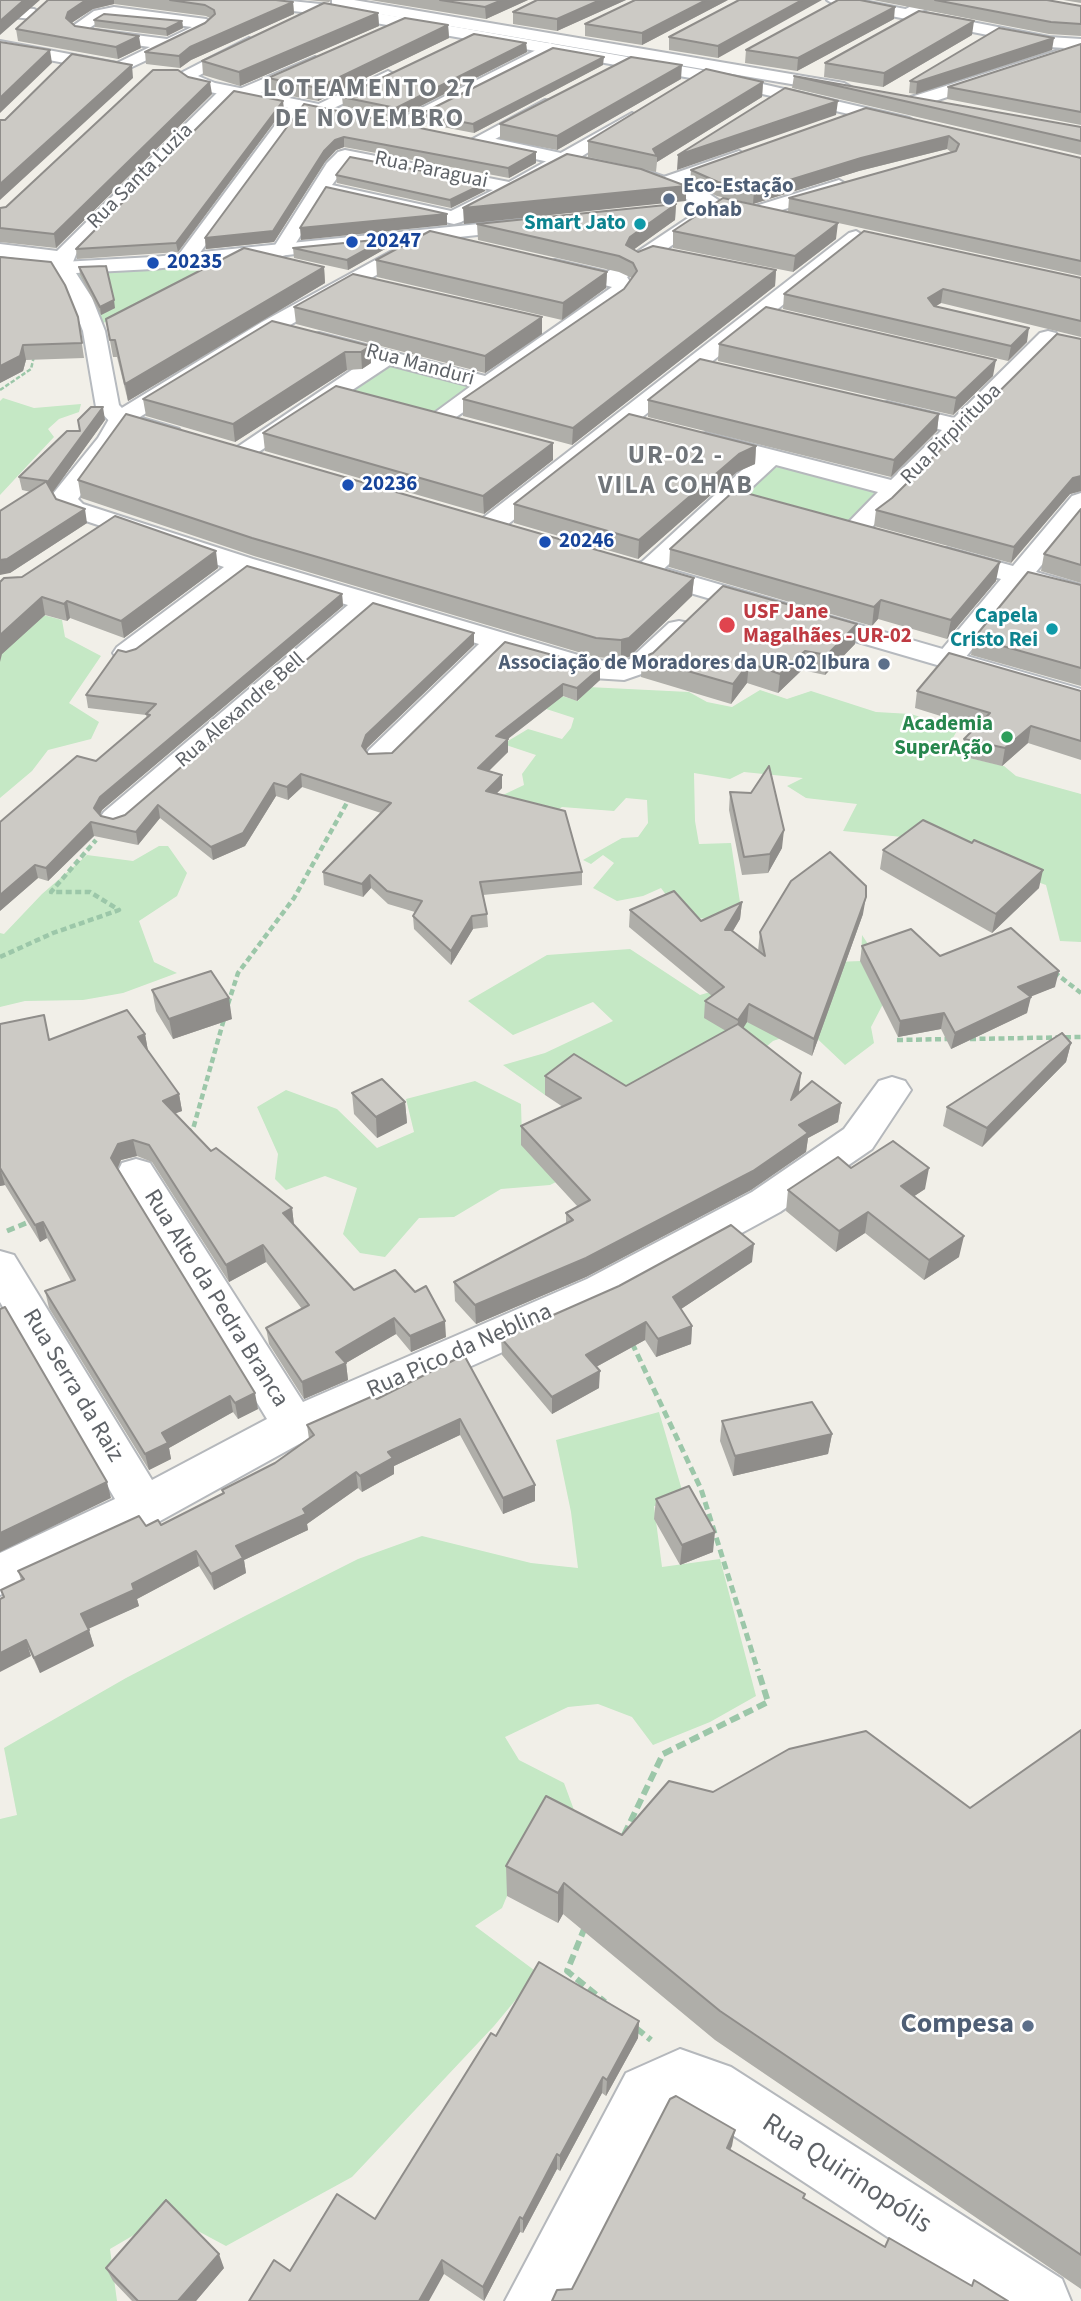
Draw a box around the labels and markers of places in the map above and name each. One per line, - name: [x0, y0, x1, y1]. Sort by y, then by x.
- place label: Eco-Estação Cohab: [683, 174, 794, 224]
- marker: Eco-Estação Cohab: [661, 191, 677, 207]
- place label: Smart Jato: [524, 211, 626, 237]
- marker: Smart Jato: [632, 216, 648, 232]
- place label: 20247: [366, 229, 421, 255]
- marker: 20247: [344, 234, 360, 250]
- place label: 20235: [167, 250, 222, 276]
- marker: 20235: [145, 255, 161, 271]
- place label: 20236: [362, 472, 417, 498]
- marker: 20236: [340, 477, 356, 493]
- place label: 20246: [559, 529, 614, 555]
- marker: 20246: [537, 534, 553, 550]
- place label: USF Jane Magalhães - UR-02: [743, 600, 912, 650]
- place label: Capela Cristo Rei: [950, 604, 1038, 654]
- marker: USF Jane Magalhães - UR-02: [717, 615, 737, 635]
- marker: Capela Cristo Rei: [1044, 621, 1060, 637]
- place label: Associação de Moradores da UR-02 Ibura: [498, 651, 870, 677]
- marker: Associação de Moradores da UR-02 Ibura: [876, 656, 892, 672]
- place label: Academia SuperAção: [894, 712, 993, 762]
- marker: Academia SuperAção: [999, 729, 1015, 745]
- place label: Compesa: [900, 2009, 1014, 2043]
- marker: Compesa: [1020, 2018, 1036, 2034]

